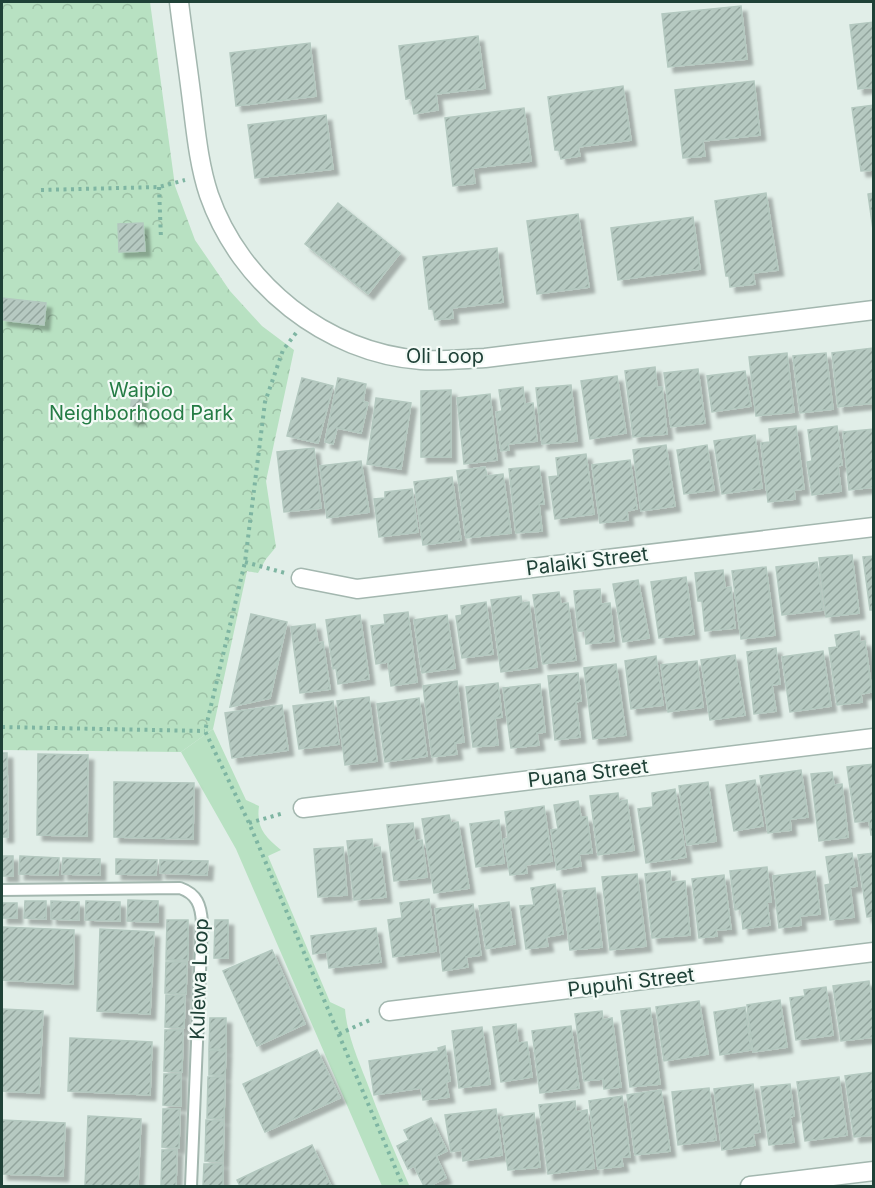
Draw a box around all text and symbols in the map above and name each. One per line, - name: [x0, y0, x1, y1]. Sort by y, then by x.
- street label: Oli Loop: [406, 344, 484, 368]
- park label: Waipio Neighborhood Park: [49, 378, 233, 425]
- street label: Palaiki Street: [525, 542, 650, 580]
- street label: Puana Street: [527, 754, 650, 792]
- street label: Kulewa Loop: [185, 918, 213, 1040]
- street label: Pupuhi Street: [566, 962, 696, 1002]

